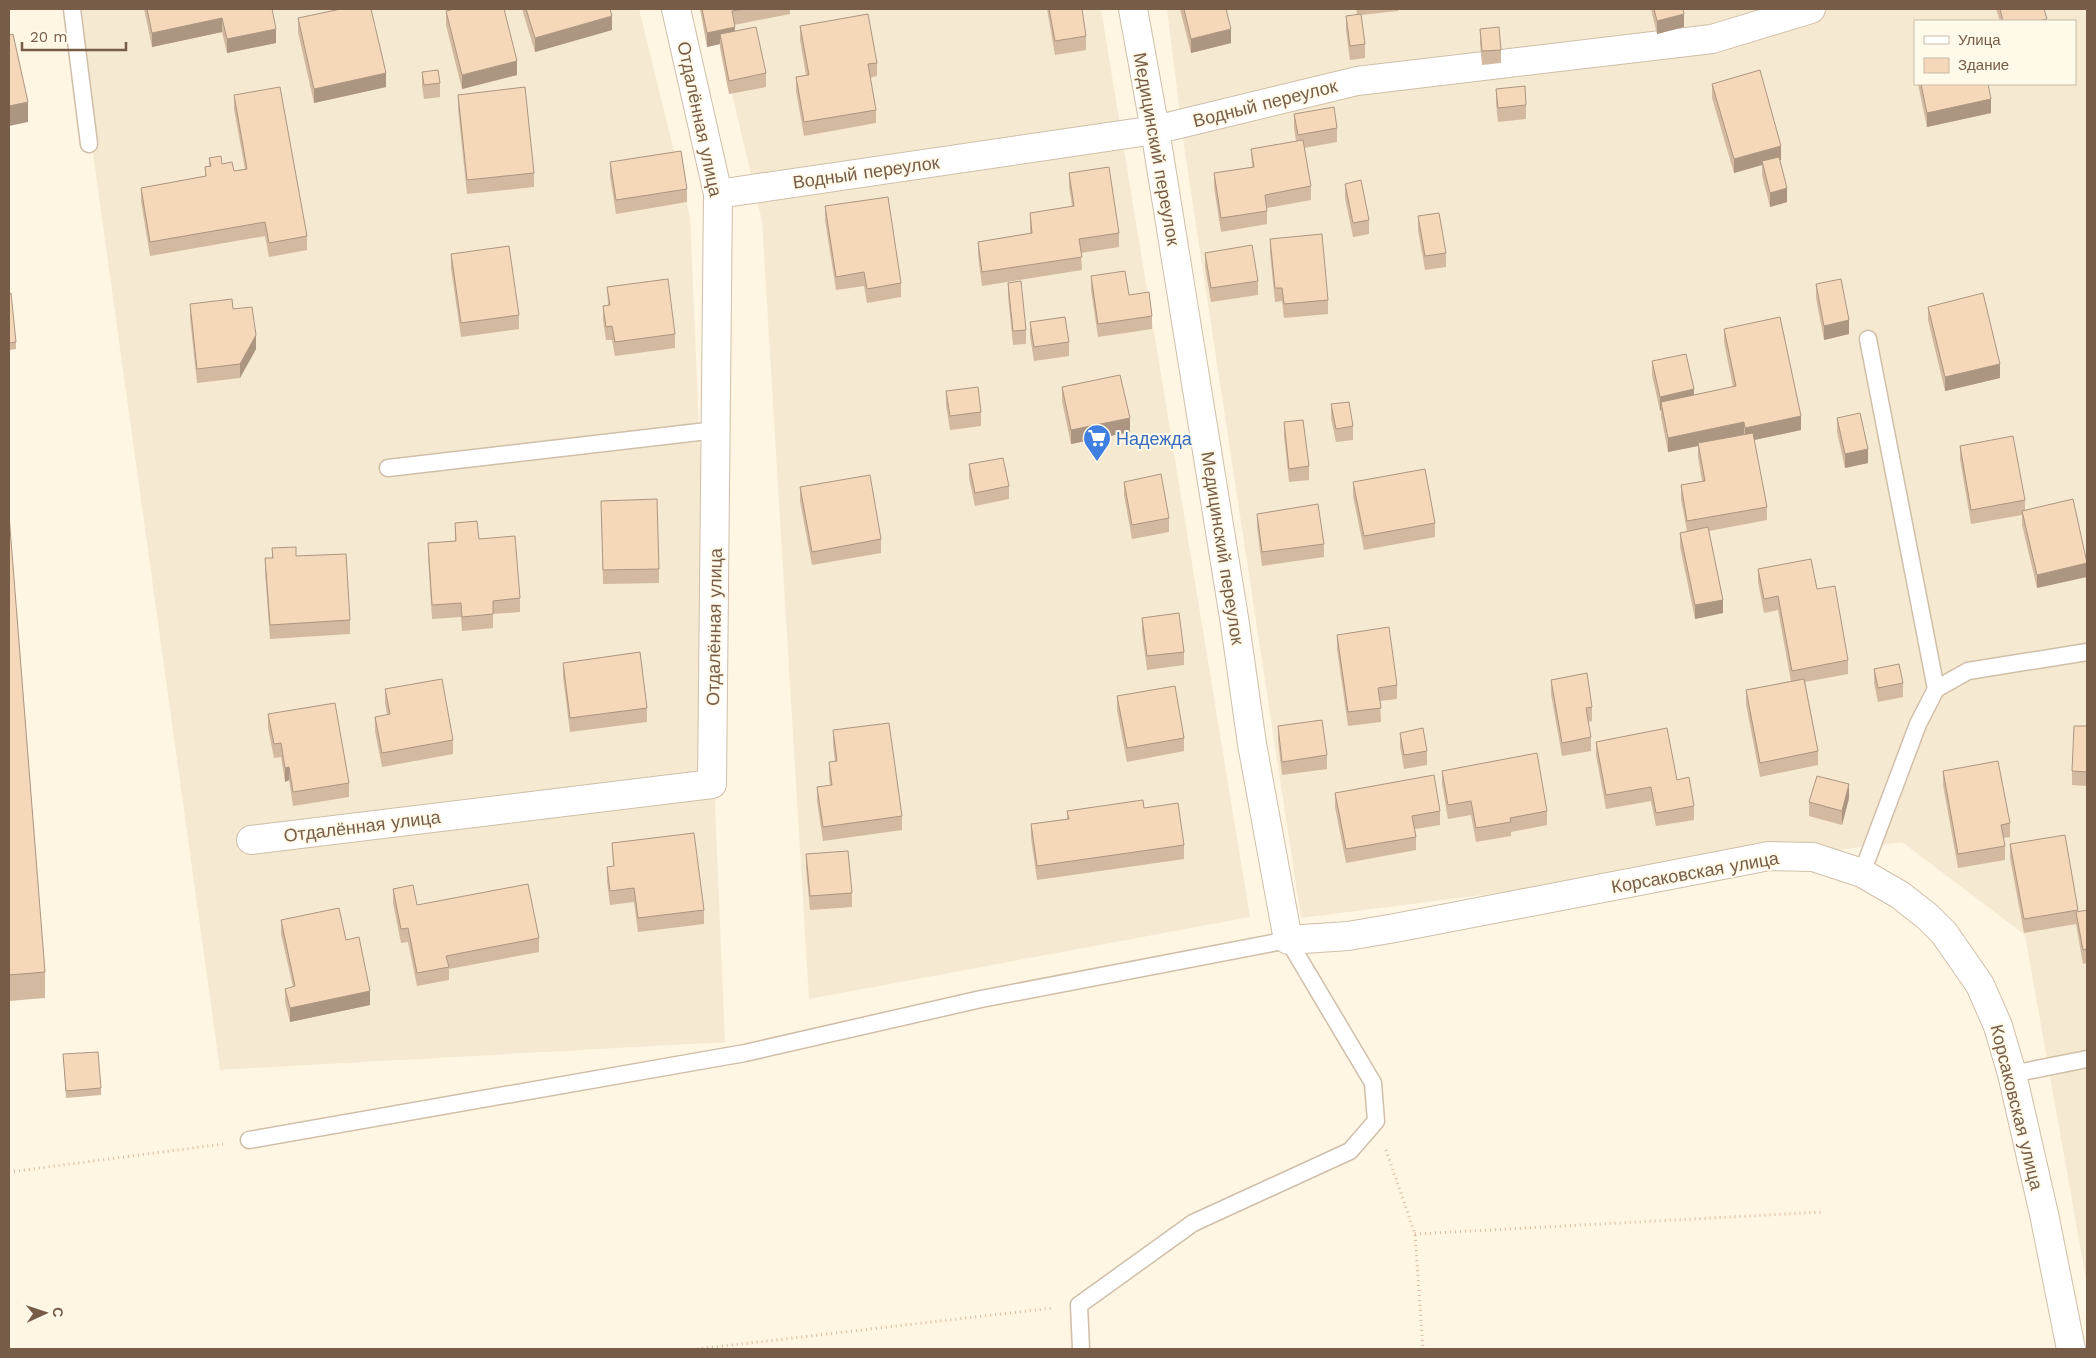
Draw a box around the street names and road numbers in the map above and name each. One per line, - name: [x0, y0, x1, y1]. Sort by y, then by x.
- street label: Отдалённая улица: [673, 40, 727, 199]
- street label: Медицинский переулок: [1130, 51, 1184, 247]
- street label: Водный переулок: [1191, 75, 1339, 131]
- street label: Водный переулок: [791, 151, 941, 193]
- street label: Медицинский переулок: [1197, 450, 1249, 646]
- street label: Отдалённая улица: [702, 547, 726, 706]
- street label: Отдалённая улица: [282, 806, 443, 846]
- street label: Корсаковская улица: [1610, 847, 1781, 897]
- street label: Корсаковская улица: [1986, 1022, 2048, 1193]

